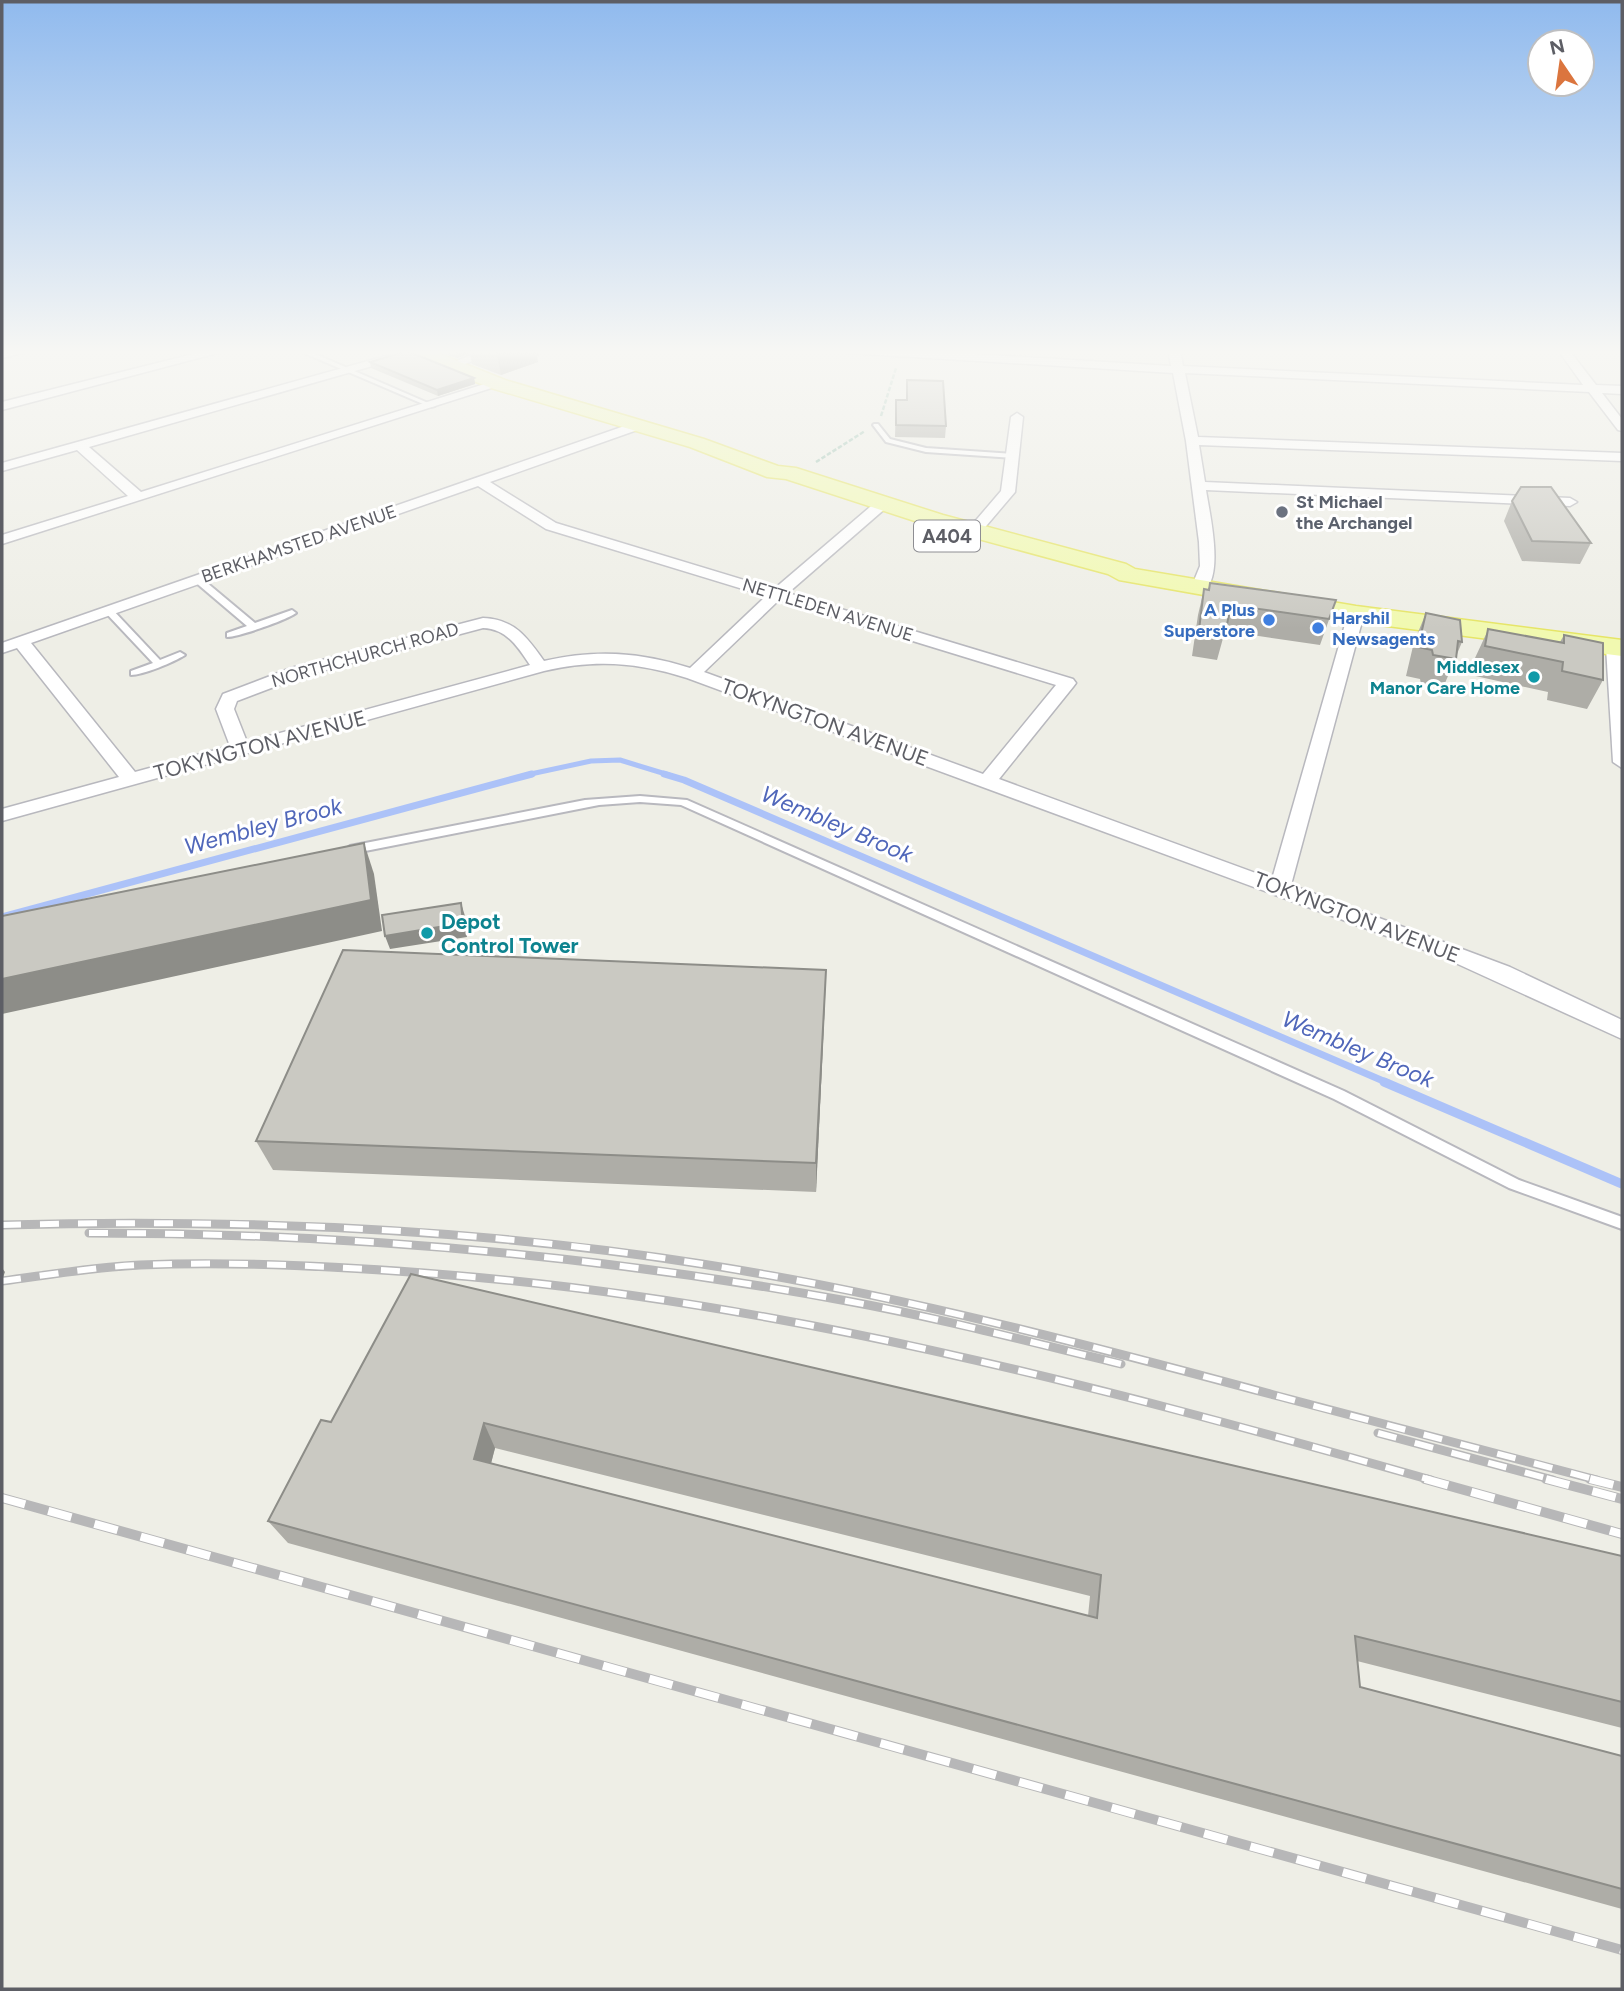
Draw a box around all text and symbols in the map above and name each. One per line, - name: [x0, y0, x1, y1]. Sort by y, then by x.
- north arrow: [1526, 28, 1596, 98]
- text: N: [1548, 34, 1567, 60]
- place label: St Michael the Archangel: [1296, 491, 1413, 534]
- street label: BERKHAMSTED AVENUE: [198, 500, 400, 588]
- marker: St Michael the Archangel: [1274, 504, 1290, 520]
- road number: A404: [914, 520, 980, 552]
- street label: NETTLEDEN AVENUE: [740, 573, 916, 647]
- place label: A Plus Superstore: [1164, 599, 1256, 642]
- place label: Harshil Newsagents: [1332, 607, 1436, 650]
- marker: A Plus Superstore: [1261, 612, 1277, 628]
- street label: NORTHCHURCH ROAD: [269, 618, 461, 692]
- marker: Harshil Newsagents: [1310, 620, 1326, 636]
- place label: Middlesex Manor Care Home: [1370, 656, 1520, 699]
- marker: Middlesex Manor Care Home: [1526, 669, 1542, 685]
- street label: TOKYNGTON AVENUE: [718, 673, 932, 771]
- street label: TOKYNGTON AVENUE: [151, 705, 369, 785]
- water label: Wembley Brook: [757, 779, 918, 869]
- water label: Wembley Brook: [181, 791, 346, 860]
- street label: TOKYNGTON AVENUE: [1250, 866, 1464, 968]
- place label: Depot Control Tower: [441, 909, 579, 958]
- marker: Depot Control Tower: [419, 925, 435, 941]
- water label: Wembley Brook: [1278, 1004, 1439, 1094]

